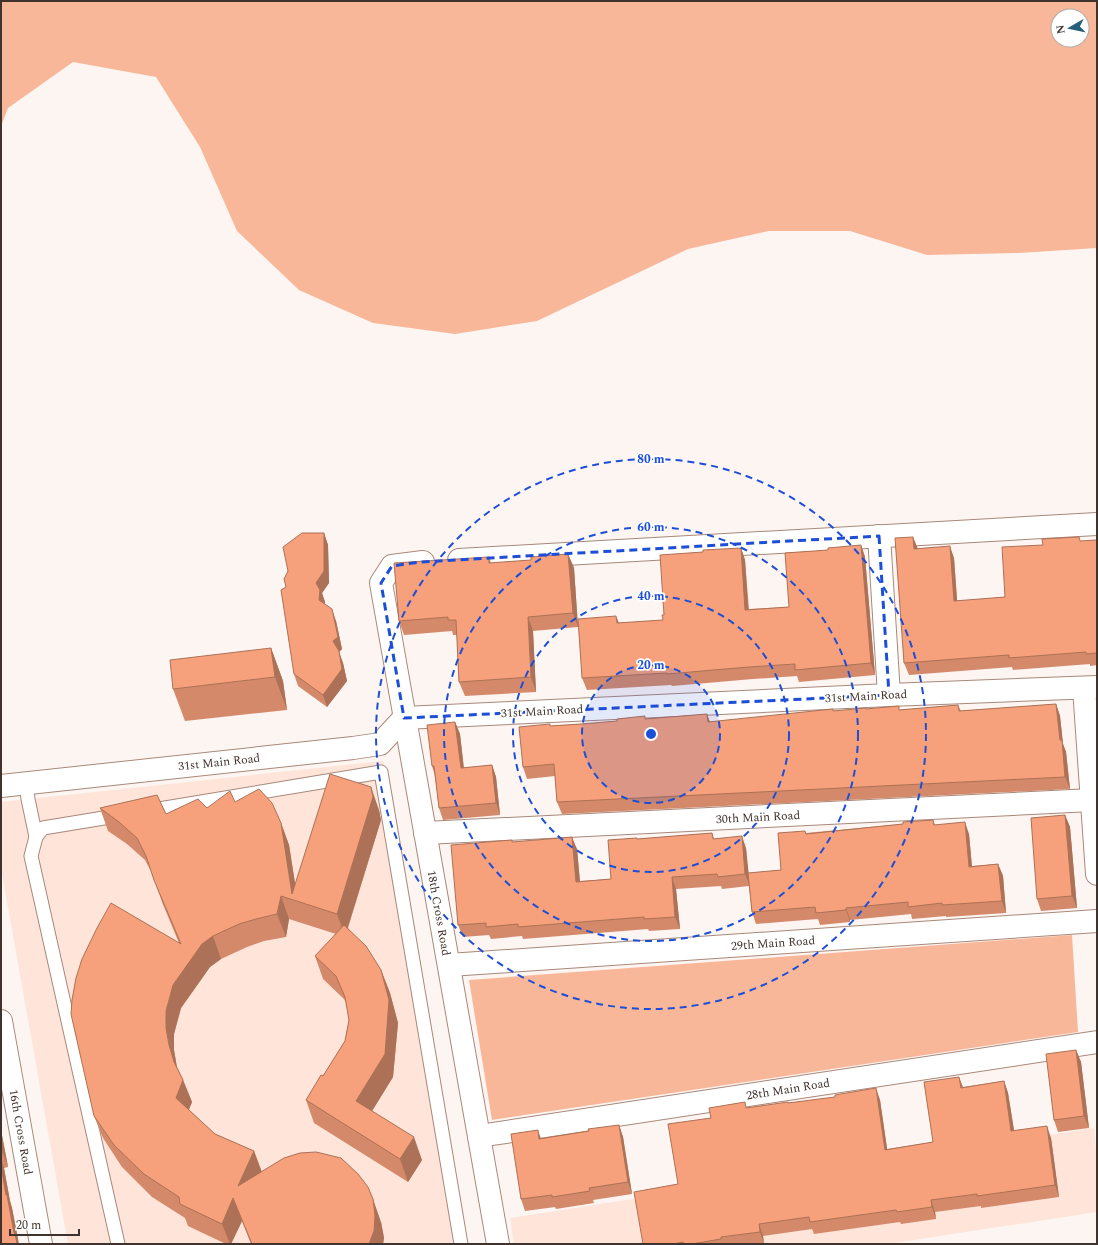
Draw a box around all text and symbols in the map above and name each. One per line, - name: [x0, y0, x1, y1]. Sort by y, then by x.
- north arrow: [1050, 8, 1090, 48]
- text: N: [1052, 24, 1070, 35]
- text: 80 m: [637, 450, 665, 469]
- text: 60 m: [637, 518, 665, 537]
- text: 40 m: [637, 587, 665, 606]
- text: 20 m: [637, 656, 665, 675]
- street label: 31st Main Road: [824, 685, 908, 708]
- street label: 31st Main Road: [500, 700, 584, 723]
- centre of rings: [644, 727, 658, 741]
- street label: 31st Main Road: [177, 749, 261, 776]
- street label: 30th Main Road: [715, 806, 801, 829]
- street label: 18th Cross Road: [422, 869, 455, 958]
- street label: 29th Main Road: [730, 931, 816, 956]
- street label: 28th Main Road: [745, 1073, 832, 1105]
- street label: 16th Cross Road: [4, 1088, 37, 1177]
- scale bar: [10, 1211, 79, 1237]
- text: 20 m: [16, 1216, 41, 1235]

